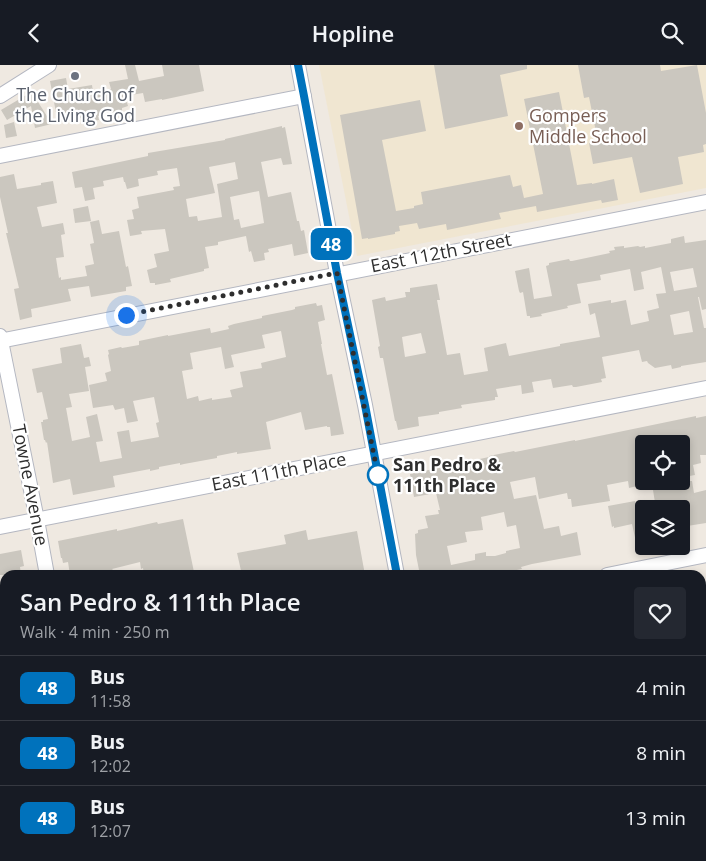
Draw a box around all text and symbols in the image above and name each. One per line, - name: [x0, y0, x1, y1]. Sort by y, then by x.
- text: Hopline: [312, 18, 394, 48]
- icon: back: [20, 19, 48, 47]
- icon: search: [658, 19, 686, 47]
- marker: The Church of the Living God: [69, 70, 81, 82]
- place label: The Church of the Living God: [15, 82, 135, 127]
- place label: Gompers Middle School: [529, 103, 647, 148]
- marker: Gompers Middle School: [513, 120, 525, 132]
- street label: East 112th Street: [368, 227, 513, 277]
- line badge: 48: [308, 228, 354, 260]
- text: 48: [321, 232, 341, 256]
- your location: [114, 303, 139, 328]
- street label: Towne Avenue: [7, 422, 55, 548]
- map controls: [635, 435, 690, 555]
- button: locate: [635, 435, 690, 490]
- street label: East 111th Place: [209, 446, 348, 496]
- place label: San Pedro & 111th Place: [393, 452, 502, 497]
- marker: San Pedro & 111th Place: [367, 464, 389, 486]
- button: layers: [635, 500, 690, 555]
- text: San Pedro & 111th Place: [20, 585, 301, 618]
- button: heart: [634, 587, 686, 639]
- text: Walk · 4 min · 250 m: [20, 621, 170, 643]
- text: Bus: [90, 664, 125, 690]
- text: 4 min: [636, 675, 686, 701]
- text: 48: [37, 676, 58, 700]
- text: 11:58: [90, 690, 131, 712]
- text: Bus: [90, 729, 125, 755]
- text: 8 min: [636, 740, 686, 766]
- text: 48: [37, 741, 58, 765]
- text: 12:02: [90, 755, 131, 777]
- text: Bus: [90, 794, 125, 820]
- text: 13 min: [625, 805, 686, 831]
- text: 48: [37, 806, 58, 830]
- text: 12:07: [90, 820, 131, 842]

